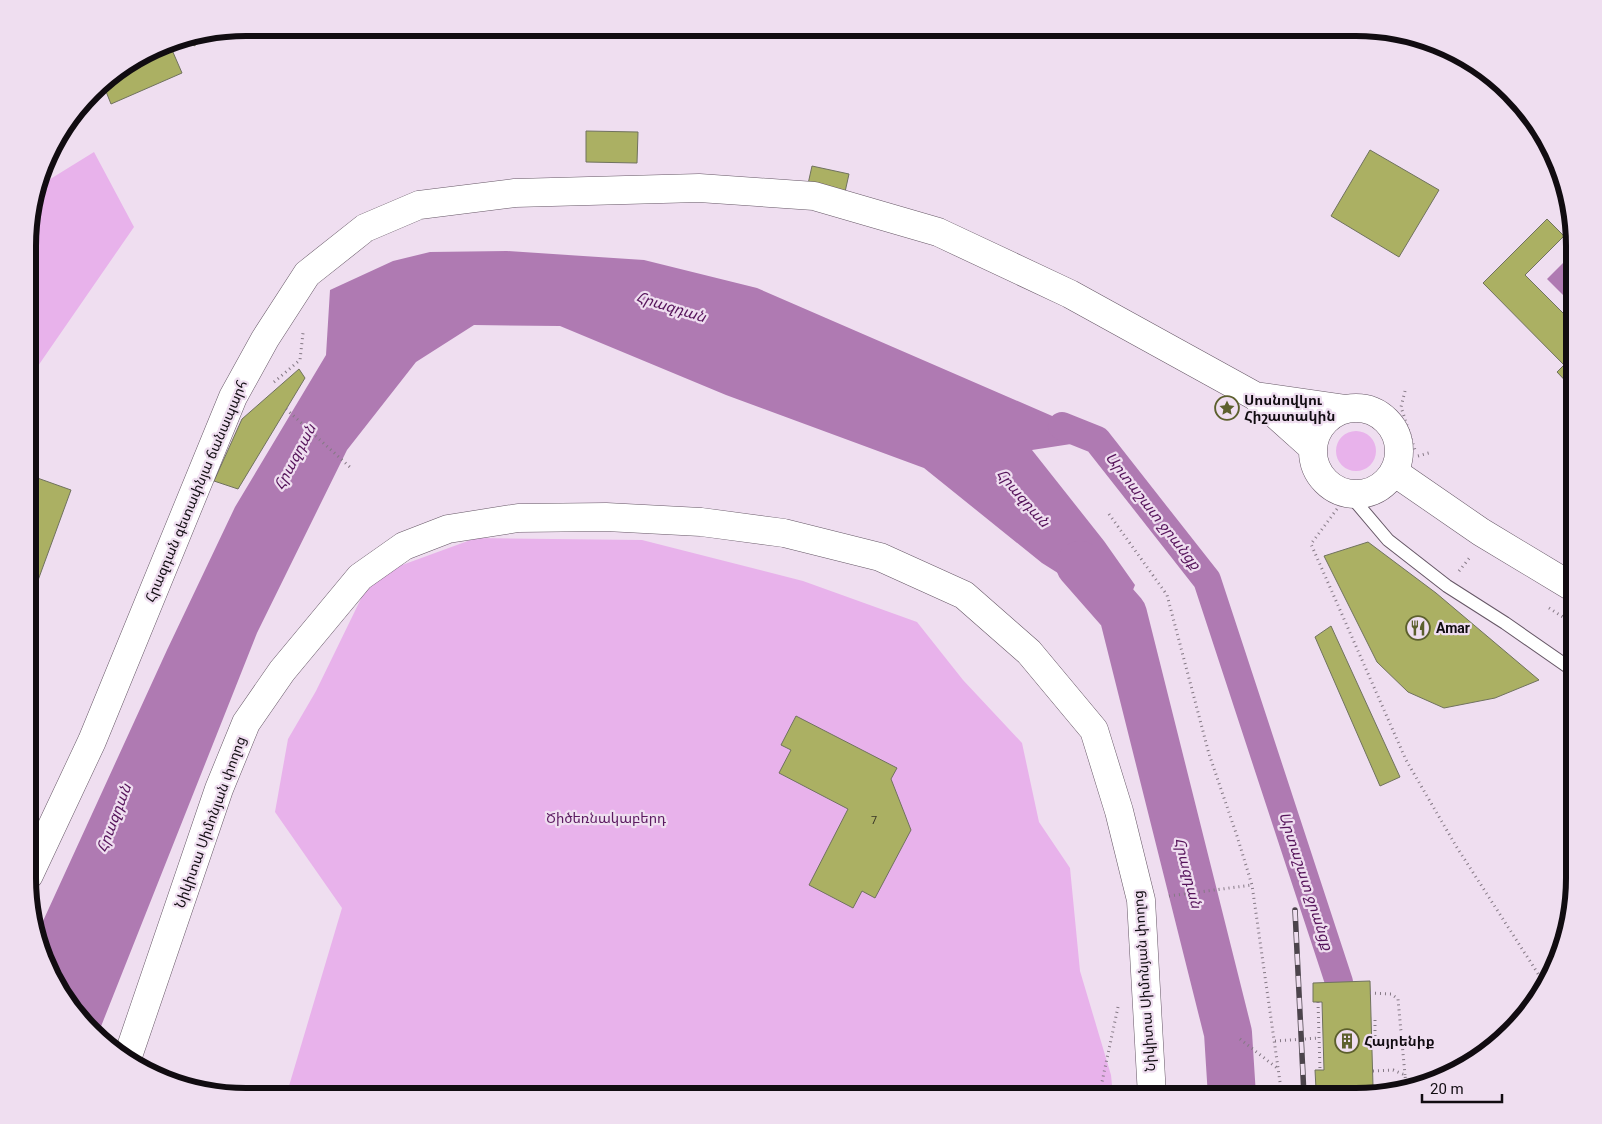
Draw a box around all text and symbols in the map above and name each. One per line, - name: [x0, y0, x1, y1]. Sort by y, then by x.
- water label: Հրազդան: [634, 288, 709, 326]
- street label: Հրազդան գետափնյա ճանապարհ: [142, 378, 250, 604]
- place label: Սոսնովկու Հիշատակին: [1244, 392, 1335, 424]
- place icon: Սոսնովկու Հիշատակին: [1214, 395, 1240, 421]
- water label: Հրազդան: [270, 420, 320, 493]
- water label: Արտաշատ ջրանցք: [1101, 449, 1205, 574]
- water label: Հրազդան: [993, 465, 1054, 532]
- restaurant icon: Amar: [1405, 615, 1431, 641]
- place label: Amar: [1436, 620, 1470, 636]
- street label: Նիկիտա Սիմոնյան փողոց: [171, 734, 249, 910]
- water label: Հրազդան: [93, 780, 136, 855]
- park label: Ծիծեռնակաբերդ: [546, 810, 666, 826]
- water label: Արտաշատ ջրանցք: [1275, 810, 1337, 953]
- house number: 7: [871, 814, 877, 827]
- water label: Հրազդան: [1171, 836, 1206, 911]
- street label: Նիկիտա Սիմոնյան փողոց: [1130, 890, 1158, 1072]
- building icon: Հայրենիք: [1334, 1028, 1360, 1054]
- place label: Հայրենիք: [1364, 1033, 1435, 1049]
- scale bar: [1422, 1072, 1502, 1104]
- text: 20 m: [1430, 1080, 1464, 1098]

